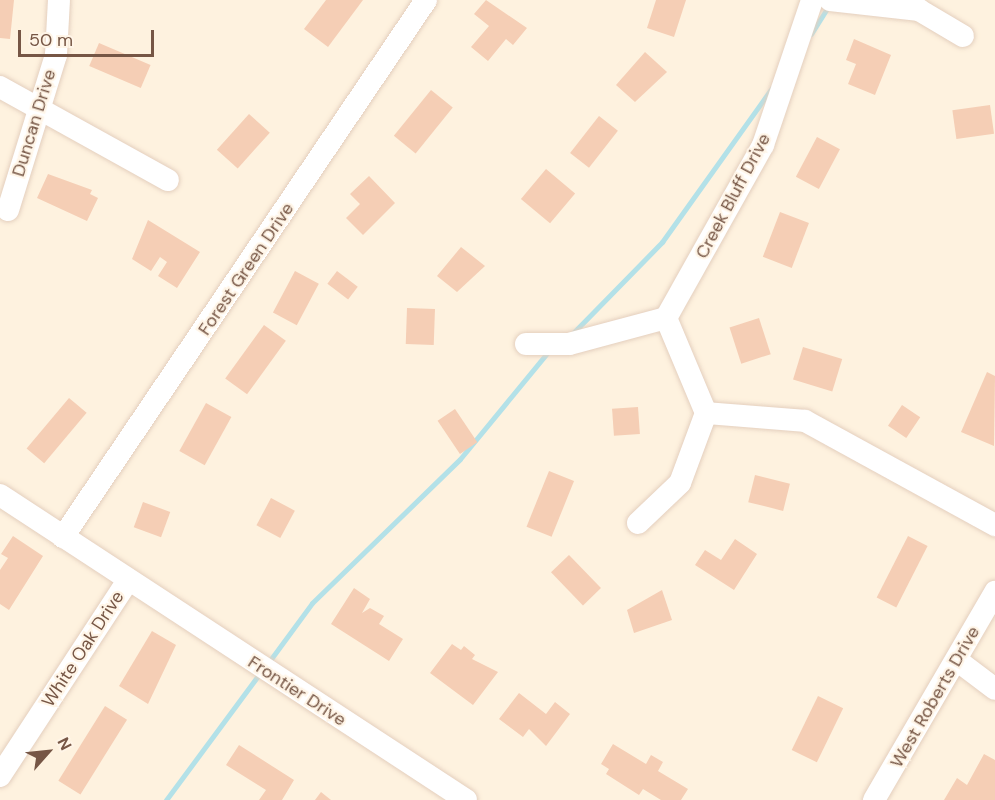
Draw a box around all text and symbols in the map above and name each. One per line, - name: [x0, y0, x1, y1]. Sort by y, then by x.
- scale bar: [21, 18, 158, 56]
- text: 50 m: [29, 28, 73, 52]
- street label: Duncan Drive: [7, 67, 61, 179]
- street label: Creek Bluff Drive: [691, 130, 775, 262]
- street label: Forest Green Drive: [194, 199, 298, 339]
- street label: White Oak Drive: [37, 587, 129, 711]
- street label: West Roberts Drive: [886, 622, 984, 772]
- street label: Frontier Drive: [244, 651, 350, 731]
- north arrow: [18, 722, 78, 782]
- text: N: [52, 734, 76, 754]

